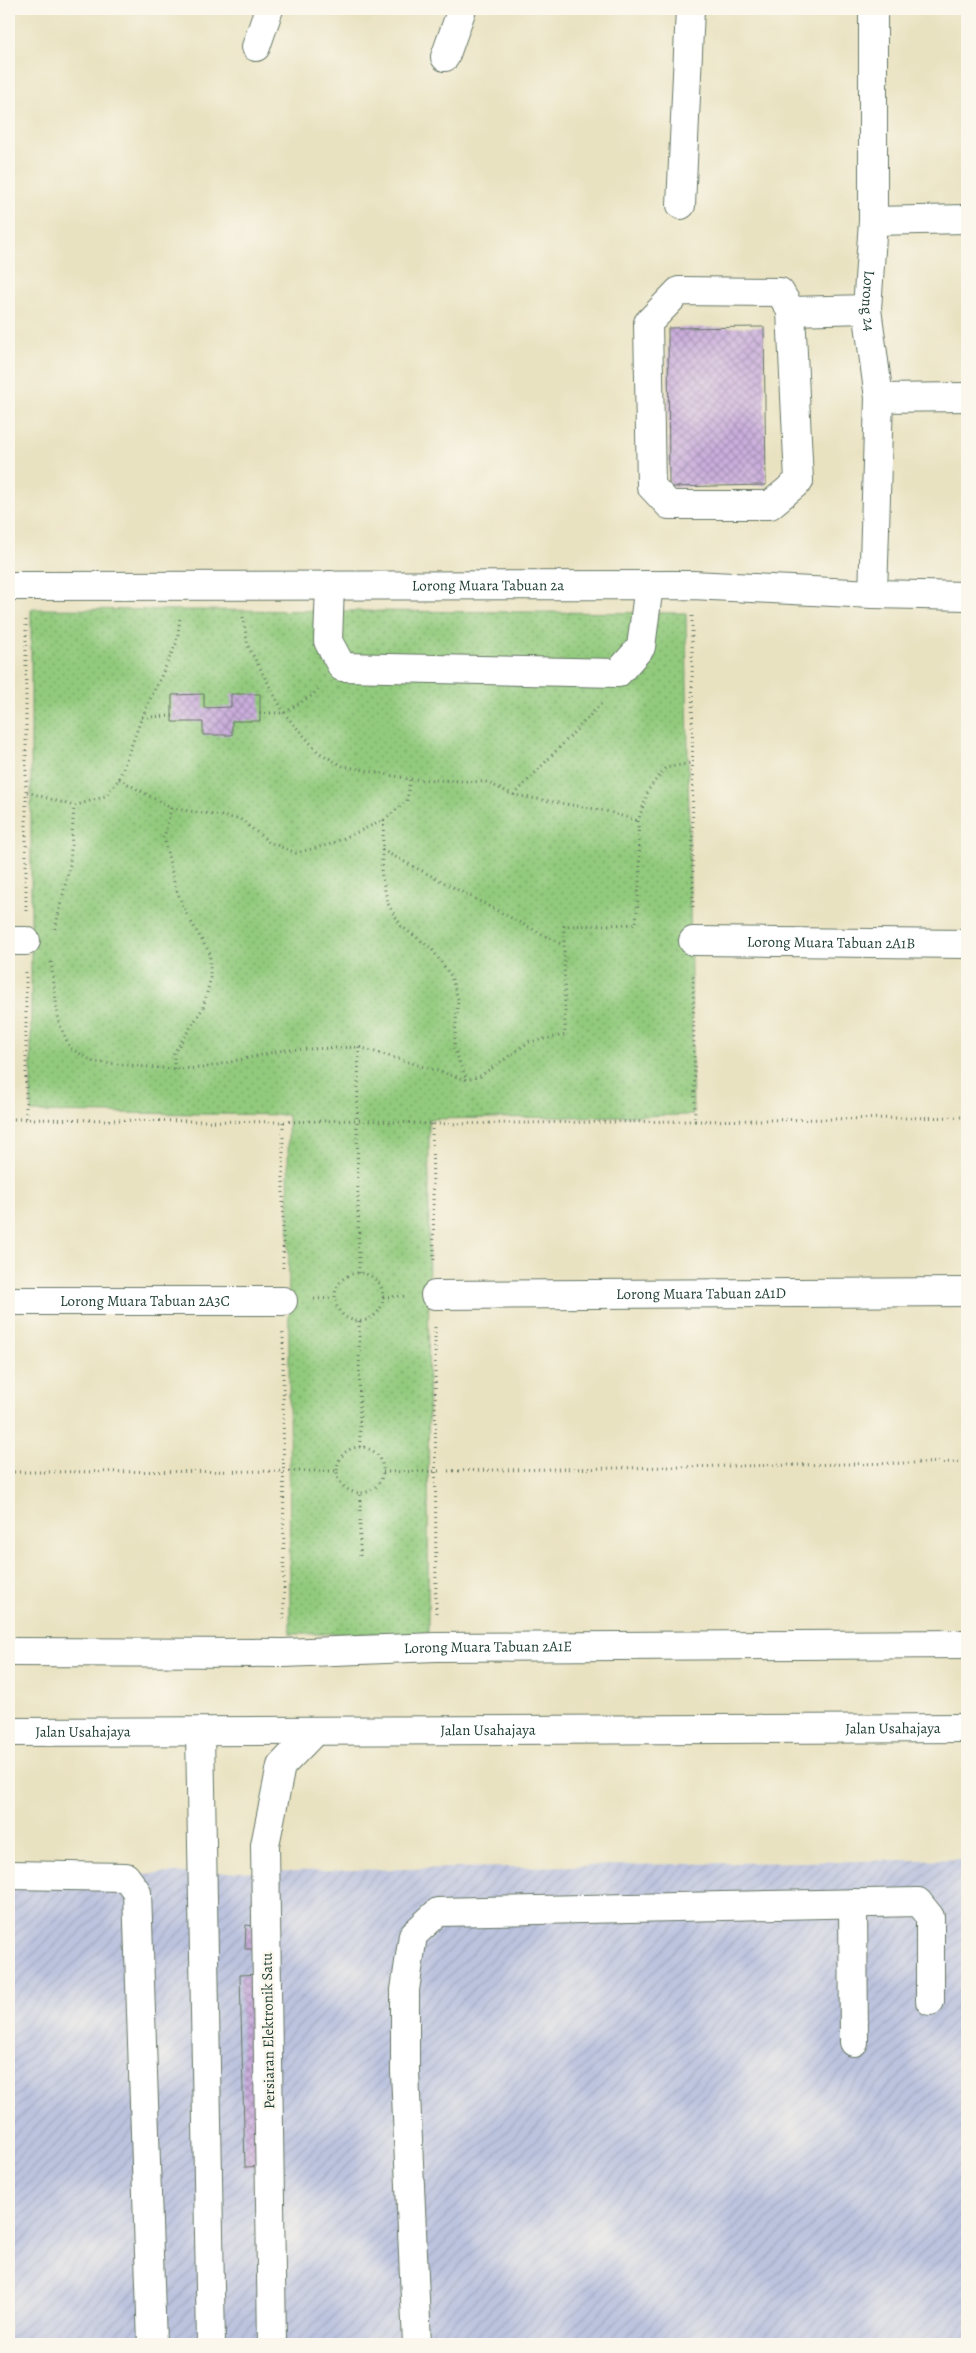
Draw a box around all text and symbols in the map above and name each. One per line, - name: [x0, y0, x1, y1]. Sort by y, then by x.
- street label: Lorong 24: [857, 270, 880, 333]
- street label: Lorong Muara Tabuan 2a: [412, 575, 564, 595]
- street label: Lorong Muara Tabuan 2A1B: [747, 932, 915, 953]
- street label: Lorong Muara Tabuan 2A1D: [616, 1283, 786, 1304]
- street label: Lorong Muara Tabuan 2A3C: [60, 1291, 230, 1311]
- street label: Lorong Muara Tabuan 2A1E: [403, 1636, 572, 1658]
- street label: Jalan Usahajaya: [845, 1718, 941, 1739]
- street label: Jalan Usahajaya: [440, 1720, 536, 1740]
- street label: Jalan Usahajaya: [35, 1721, 131, 1742]
- street label: Persiaran Elektronik Satu: [257, 1952, 279, 2109]

